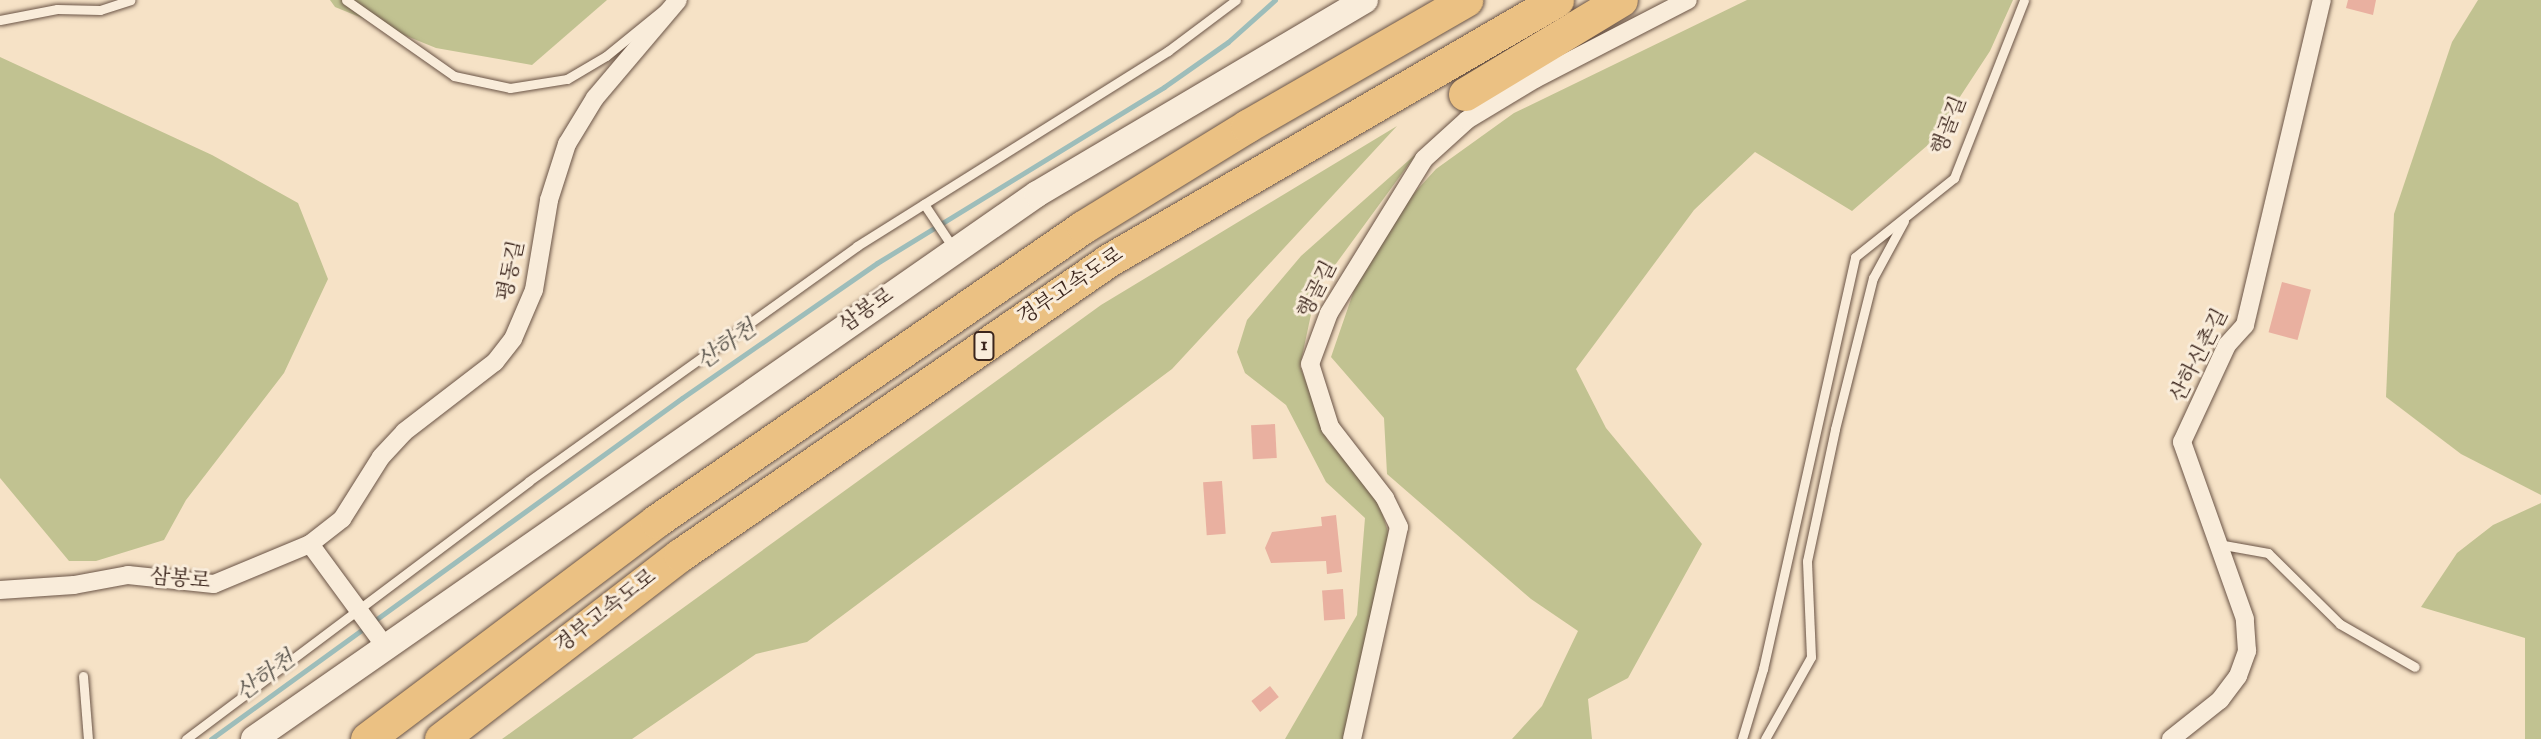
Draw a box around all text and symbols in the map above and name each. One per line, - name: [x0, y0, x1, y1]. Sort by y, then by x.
- street label: 행골길: [1927, 93, 1973, 159]
- street label: 평동길: [493, 239, 531, 303]
- street label: 경부고속도로: [1014, 243, 1128, 331]
- street label: 행골길: [1293, 257, 1343, 323]
- street label: 삼봉로: [835, 283, 899, 339]
- street label: 산하신촌길: [2166, 305, 2234, 407]
- water label: 산하천: [692, 316, 762, 376]
- road number: 1: [972, 330, 996, 362]
- street label: 삼봉로: [149, 565, 211, 595]
- street label: 경부고속도로: [550, 565, 662, 659]
- water label: 산하천: [231, 646, 301, 708]

